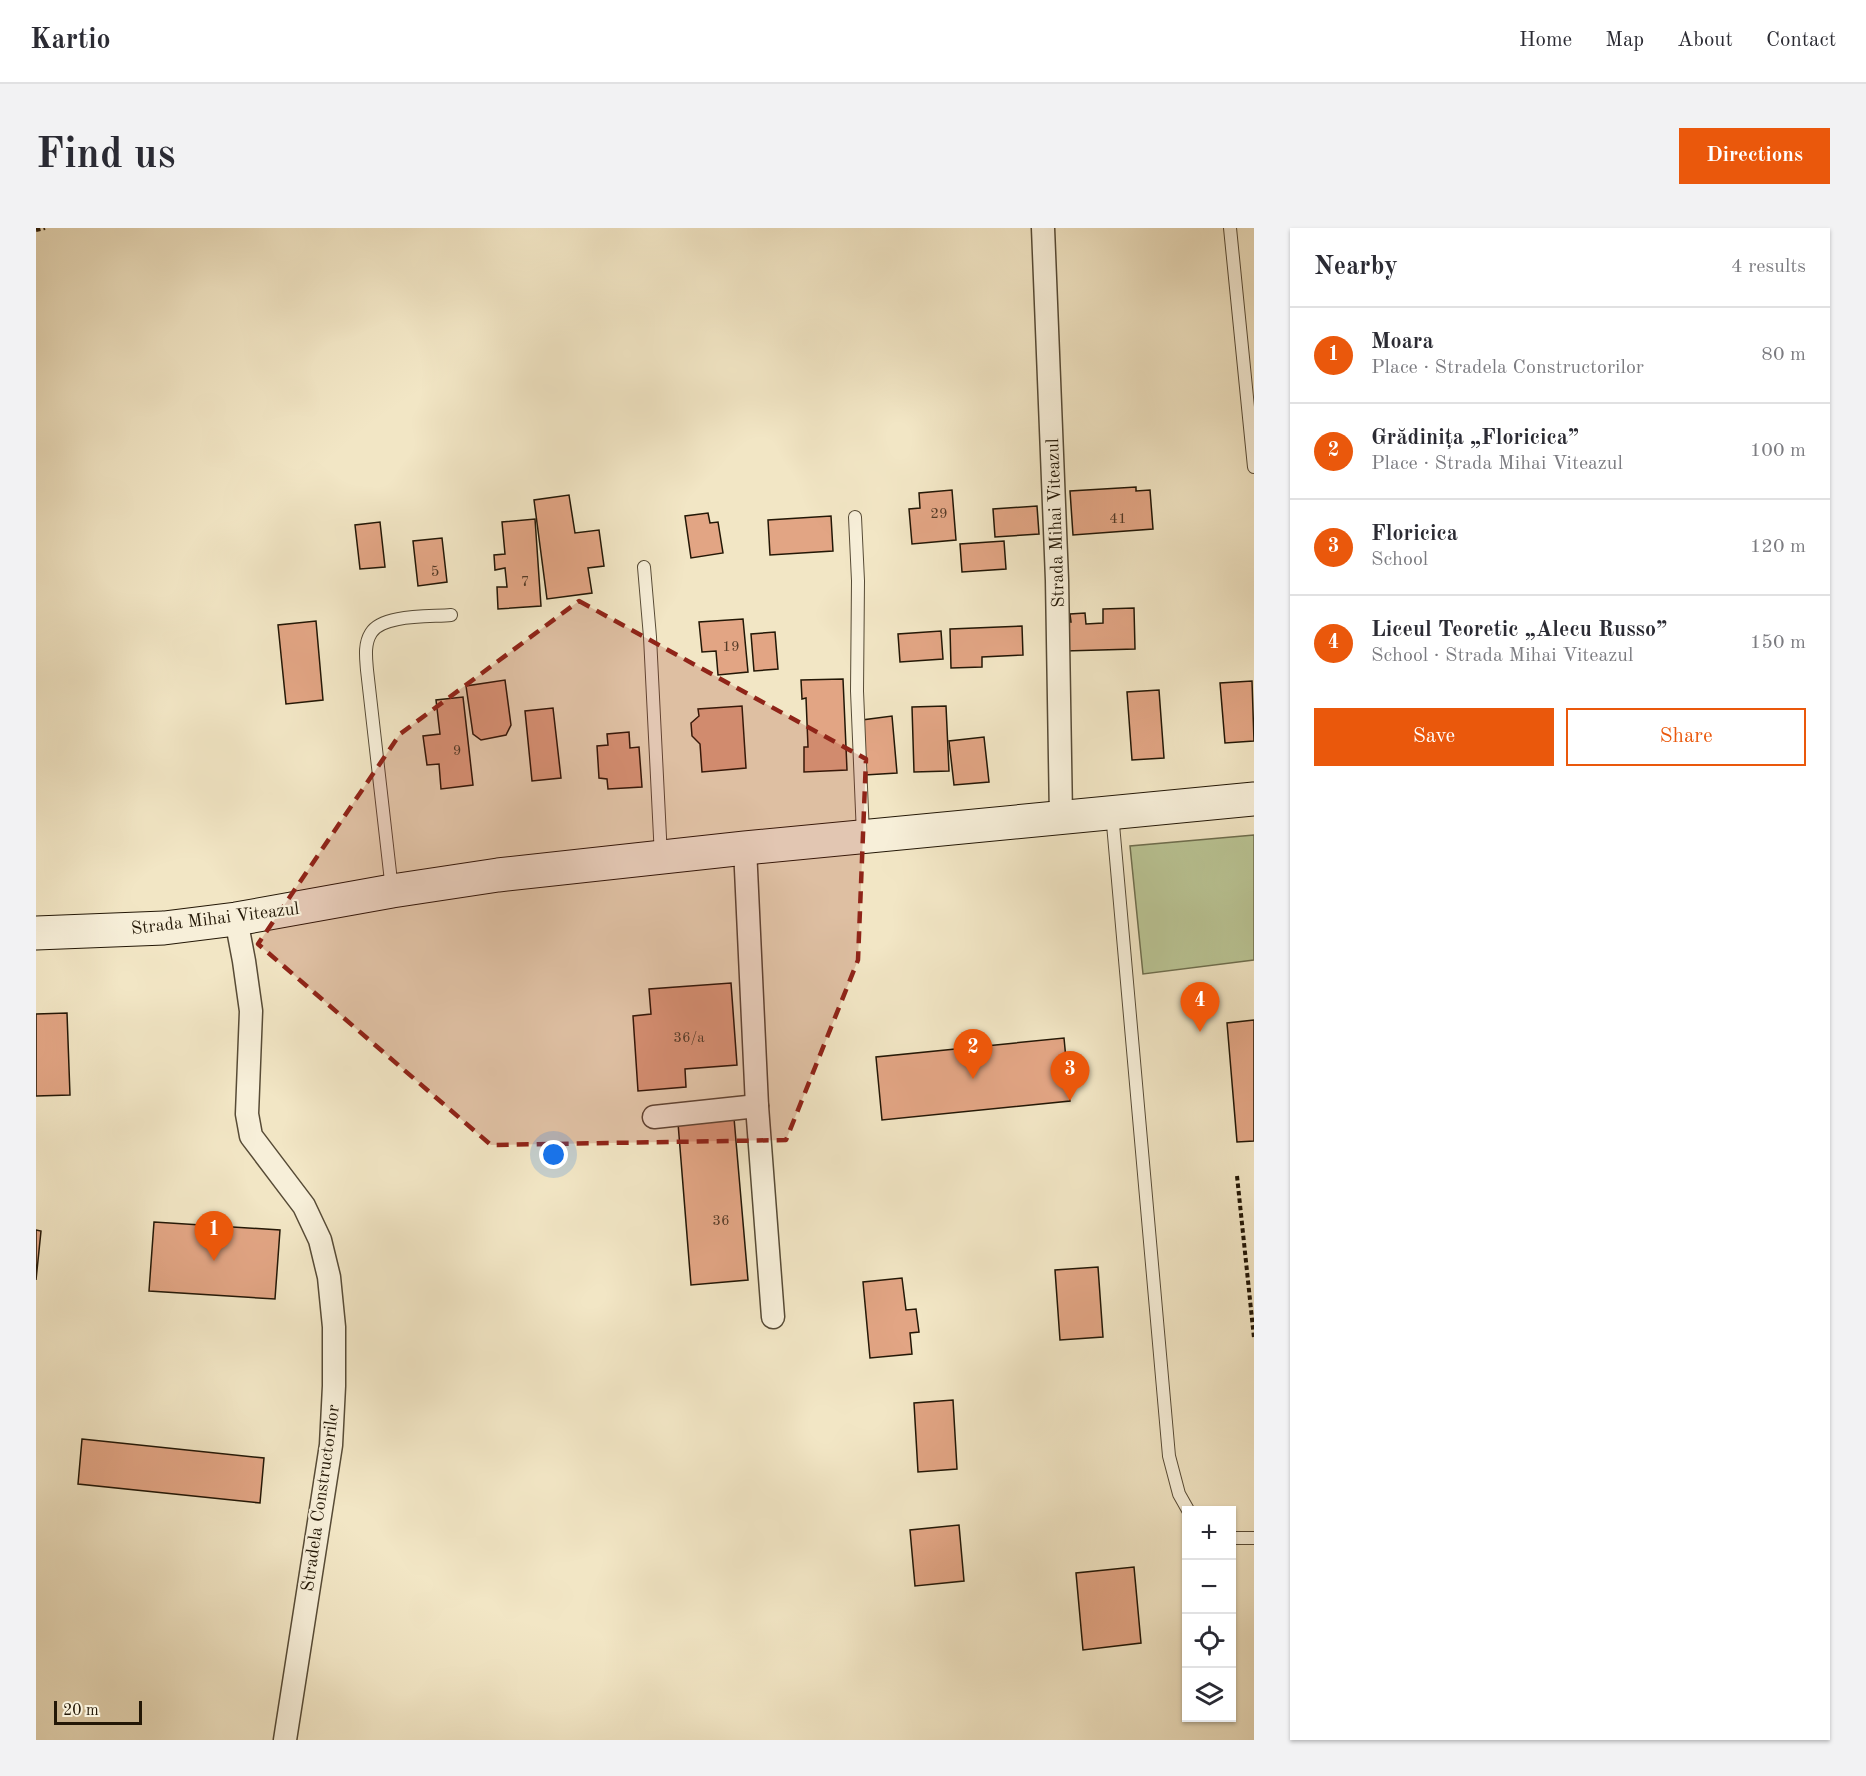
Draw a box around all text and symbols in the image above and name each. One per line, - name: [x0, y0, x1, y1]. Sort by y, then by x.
- text: Kartio: [30, 27, 111, 55]
- text: Home: [1519, 30, 1572, 51]
- text: Map: [1605, 30, 1644, 51]
- text: About: [1677, 30, 1733, 51]
- text: Contact: [1766, 30, 1836, 51]
- button: Directions: [1679, 128, 1830, 184]
- text: Find us: [36, 135, 175, 177]
- text: Nearby: [1314, 254, 1398, 280]
- text: 4 results: [1731, 257, 1806, 277]
- text: Moara: [1371, 331, 1434, 353]
- text: 1: [1328, 345, 1339, 365]
- text: 80 m: [1761, 345, 1806, 365]
- text: Place · Stradela Constructorilor: [1371, 358, 1644, 378]
- text: Grădinița „Floricica”: [1371, 427, 1579, 449]
- street label: Strada Mihai Viteazul: [1044, 438, 1068, 608]
- text: 2: [1328, 441, 1339, 461]
- text: 100 m: [1750, 441, 1806, 461]
- text: Place · Strada Mihai Viteazul: [1371, 454, 1623, 474]
- house number: 29: [930, 507, 948, 522]
- house number: 41: [1109, 512, 1127, 527]
- text: Floricica: [1371, 523, 1458, 545]
- text: 3: [1328, 537, 1339, 557]
- text: 120 m: [1750, 537, 1806, 557]
- text: School: [1371, 550, 1428, 570]
- house number: 5: [431, 565, 439, 580]
- house number: 7: [521, 575, 529, 590]
- text: Liceul Teoretic „Alecu Russo”: [1371, 619, 1667, 641]
- text: 4: [1328, 633, 1339, 653]
- text: 150 m: [1750, 633, 1806, 653]
- house number: 19: [722, 640, 740, 655]
- text: School · Strada Mihai Viteazul: [1371, 646, 1633, 666]
- button: Save: [1314, 708, 1554, 766]
- button: Share: [1566, 708, 1806, 766]
- house number: 9: [453, 744, 461, 759]
- street label: Strada Mihai Viteazul: [130, 900, 300, 938]
- pin: 4: [1180, 982, 1220, 1032]
- pin: 2: [954, 1030, 992, 1079]
- house number: 36/a: [673, 1031, 705, 1046]
- pin: 3: [1050, 1052, 1090, 1101]
- your location: [539, 1140, 568, 1169]
- pin: 1: [194, 1212, 234, 1261]
- house number: 36: [712, 1214, 730, 1229]
- street label: Stradela Constructorilor: [299, 1403, 343, 1593]
- map controls: [1182, 1506, 1236, 1722]
- button: +: [1182, 1506, 1236, 1560]
- button: −: [1182, 1560, 1236, 1614]
- button: locate: [1182, 1614, 1236, 1668]
- button: layers: [1182, 1668, 1236, 1722]
- scale bar: [54, 1698, 142, 1726]
- text: 20 m: [63, 1703, 99, 1719]

